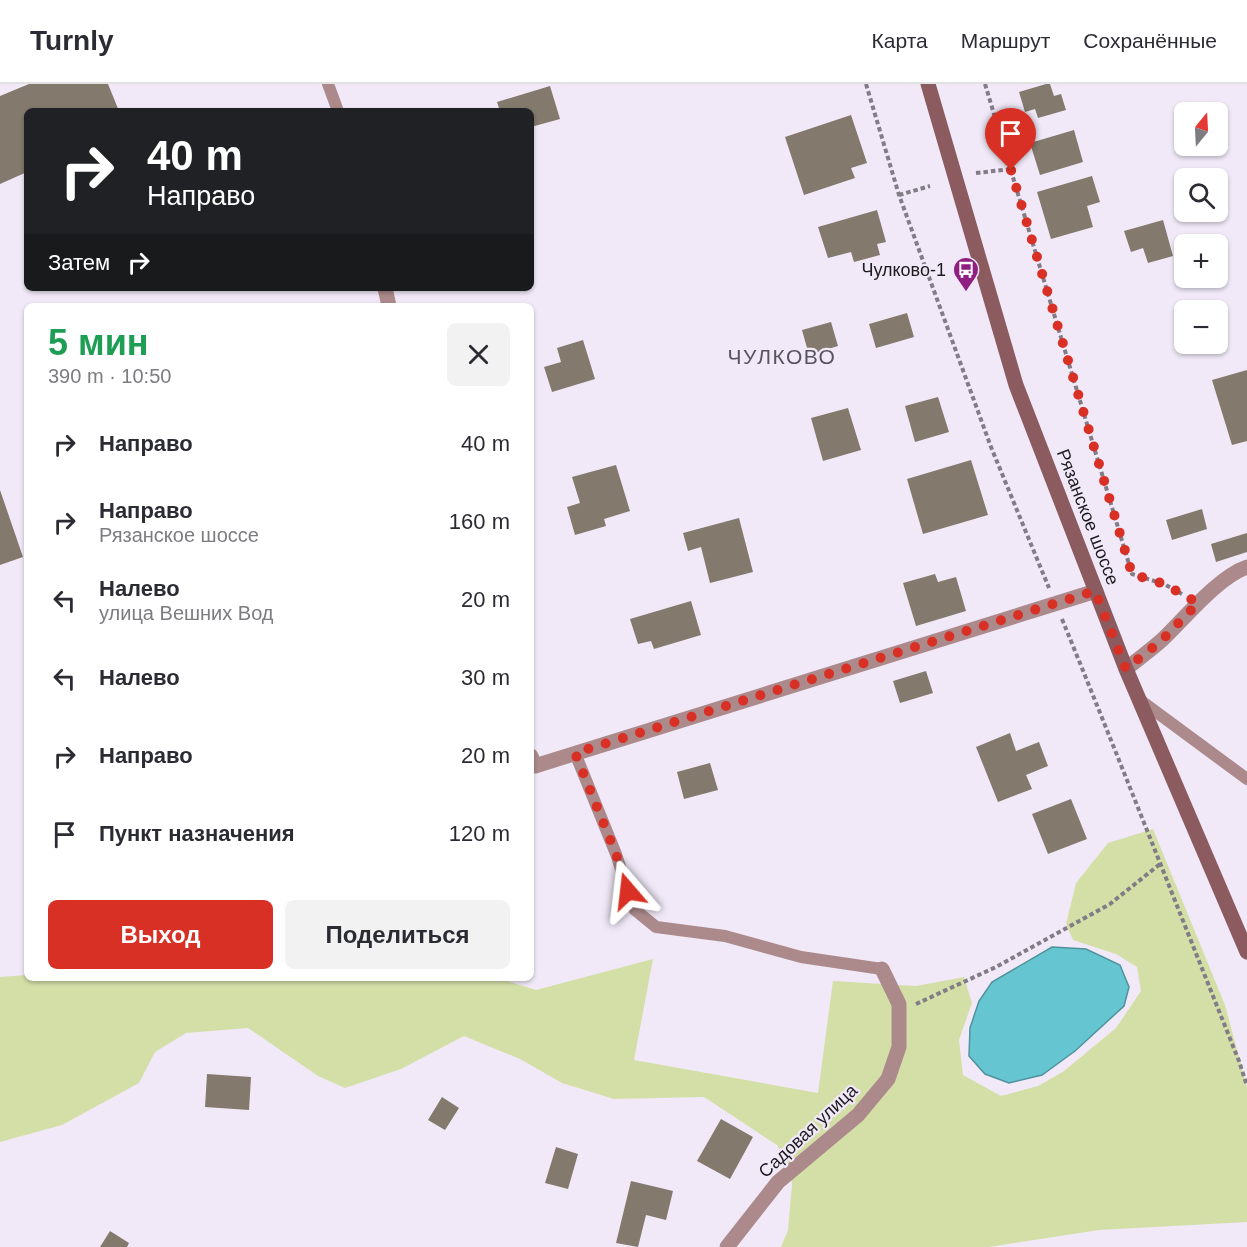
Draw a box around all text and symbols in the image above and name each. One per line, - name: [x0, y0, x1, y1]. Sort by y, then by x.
- text: Turnly: [30, 25, 113, 56]
- text: Карта: [872, 29, 928, 52]
- text: Маршрут: [961, 29, 1050, 52]
- text: Сохранённые: [1083, 29, 1217, 52]
- north arrow: [1174, 102, 1228, 156]
- map controls: [1174, 102, 1228, 354]
- pin: [985, 108, 1036, 170]
- icon: arrive: [994, 117, 1027, 150]
- icon: right: [48, 132, 126, 210]
- text: 40 m: [147, 132, 243, 179]
- button: search: [1174, 168, 1228, 222]
- text: Направо: [147, 181, 255, 211]
- button: +: [1174, 234, 1228, 288]
- icon: right: [122, 246, 155, 279]
- text: Затем: [48, 250, 110, 275]
- bus stop icon: Чулково-1: [951, 255, 981, 293]
- place label: Чулково-1: [861, 260, 946, 280]
- button: −: [1174, 300, 1228, 354]
- text: 5 мин: [48, 322, 149, 363]
- button: close: [447, 323, 510, 386]
- district label: ЧУЛКОВО: [728, 345, 836, 368]
- text: 390 m · 10:50: [48, 365, 171, 387]
- icon: right: [48, 428, 81, 461]
- text: Направо: [99, 431, 193, 456]
- text: 40 m: [461, 431, 510, 456]
- street label: Рязанское шоссе: [1053, 446, 1123, 588]
- text: Направо: [99, 498, 193, 523]
- icon: right: [48, 506, 81, 539]
- text: 160 m: [449, 509, 510, 534]
- text: Рязанское шоссе: [99, 524, 259, 546]
- text: Налево: [99, 576, 180, 601]
- icon: left: [48, 584, 81, 617]
- text: 20 m: [461, 587, 510, 612]
- text: улица Вешних Вод: [99, 602, 274, 624]
- icon: left: [48, 662, 81, 695]
- text: Налево: [99, 665, 180, 690]
- text: 30 m: [461, 665, 510, 690]
- icon: right: [48, 740, 81, 773]
- text: Направо: [99, 743, 193, 768]
- text: 20 m: [461, 743, 510, 768]
- icon: arrive: [48, 818, 81, 851]
- text: Пункт назначения: [99, 821, 295, 846]
- text: 120 m: [449, 821, 510, 846]
- position arrow: [596, 859, 660, 923]
- button: Выход: [48, 900, 273, 969]
- button: Поделиться: [285, 900, 510, 969]
- street label: Садовая улица: [755, 1080, 862, 1182]

